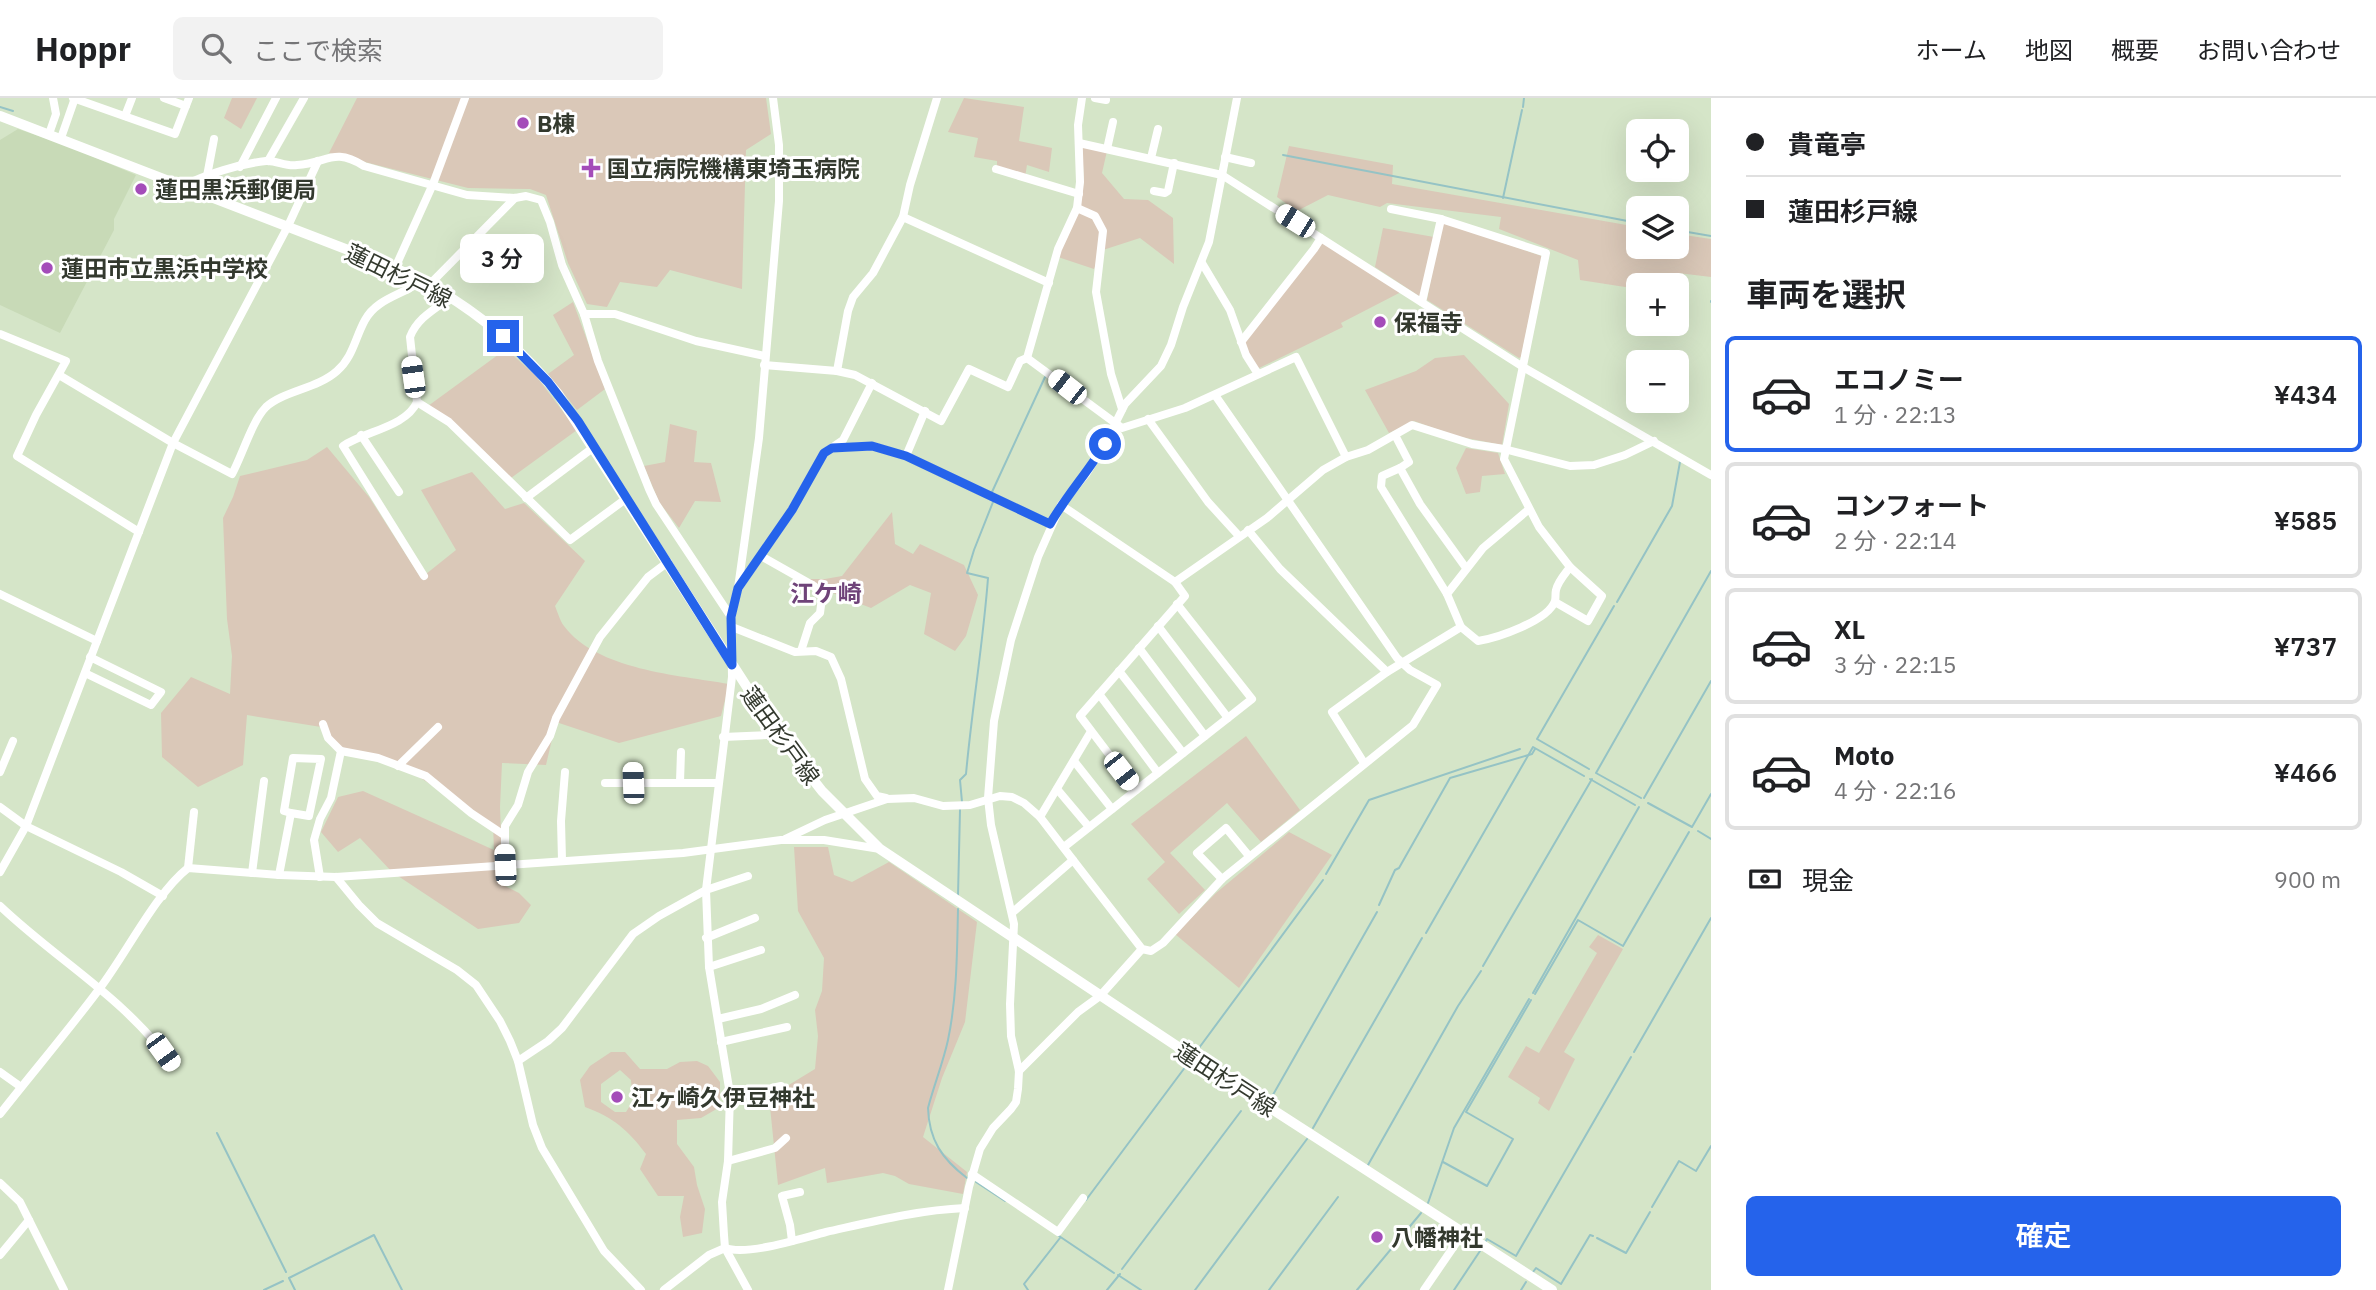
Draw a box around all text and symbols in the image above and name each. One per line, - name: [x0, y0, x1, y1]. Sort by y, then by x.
- search box: [173, 17, 663, 80]
- text: Hoppr: [35, 27, 131, 70]
- icon: search: [197, 29, 235, 67]
- text: ここで検索: [253, 33, 383, 67]
- text: ホーム: [1916, 34, 1987, 66]
- text: 地図: [2025, 34, 2073, 66]
- text: 概要: [2111, 34, 2159, 66]
- text: お問い合わせ: [2197, 34, 2341, 66]
- place label: B棟: [537, 108, 575, 138]
- marker: B棟: [515, 115, 531, 131]
- map controls: [1626, 119, 1689, 413]
- button: locate: [1626, 119, 1689, 182]
- text: 貴竜亭: [1788, 127, 1866, 161]
- place label: 国立病院機構東埼玉病院: [607, 153, 860, 183]
- marker: 国立病院機構東埼玉病院: [581, 158, 601, 178]
- place label: 蓮田黒浜郵便局: [155, 174, 316, 204]
- marker: 蓮田黒浜郵便局: [133, 181, 149, 197]
- text: 蓮田杉戸線: [1788, 194, 1918, 228]
- button: layers: [1626, 196, 1689, 259]
- car: [1272, 201, 1319, 241]
- callout: 3 分: [461, 234, 545, 284]
- street label: 蓮田杉戸線: [341, 236, 457, 314]
- text: 3 分: [481, 243, 523, 273]
- place label: 蓮田市立黒浜中学校: [61, 253, 268, 283]
- marker: 蓮田市立黒浜中学校: [39, 260, 55, 276]
- button: +: [1626, 273, 1689, 336]
- text: 車両を選択: [1746, 273, 1906, 315]
- place label: 保福寺: [1394, 307, 1463, 337]
- marker: 保福寺: [1372, 314, 1388, 330]
- route end: [487, 320, 519, 352]
- button: −: [1626, 350, 1689, 413]
- car: [400, 355, 427, 399]
- text: エコノミー: [1834, 362, 1964, 396]
- icon: car: [1750, 363, 1813, 426]
- car: [1044, 366, 1091, 408]
- text: ¥434: [2274, 377, 2337, 411]
- text: 1 分 · 22:13: [1834, 399, 1957, 429]
- route start: [1089, 428, 1121, 460]
- text: コンフォート: [1834, 488, 1989, 522]
- icon: car: [1750, 489, 1813, 552]
- text: ¥585: [2274, 503, 2337, 537]
- text: 2 分 · 22:14: [1834, 525, 1957, 555]
- district label: 江ケ崎: [790, 577, 862, 609]
- text: XL: [1834, 612, 1865, 646]
- icon: car: [1750, 615, 1813, 678]
- text: ¥737: [2274, 629, 2337, 663]
- text: 3 分 · 22:15: [1834, 649, 1957, 679]
- street label: 蓮田杉戸線: [735, 680, 827, 790]
- text: Moto: [1834, 738, 1894, 772]
- icon: car: [1750, 741, 1813, 804]
- car: [1100, 748, 1143, 794]
- text: ¥466: [2274, 755, 2337, 789]
- car: [622, 762, 645, 804]
- text: 4 分 · 22:16: [1834, 775, 1957, 805]
- car: [494, 843, 517, 887]
- icon: cash: [1746, 860, 1784, 898]
- text: 現金: [1802, 863, 1854, 897]
- text: 900 m: [2274, 864, 2341, 894]
- car: [143, 1029, 184, 1075]
- street label: 蓮田杉戸線: [1170, 1035, 1282, 1123]
- place label: 江ヶ崎久伊豆神社: [631, 1082, 815, 1112]
- marker: 江ヶ崎久伊豆神社: [609, 1089, 625, 1105]
- button: 確定: [1746, 1196, 2341, 1276]
- place label: 八幡神社: [1391, 1222, 1483, 1252]
- marker: 八幡神社: [1369, 1229, 1385, 1245]

